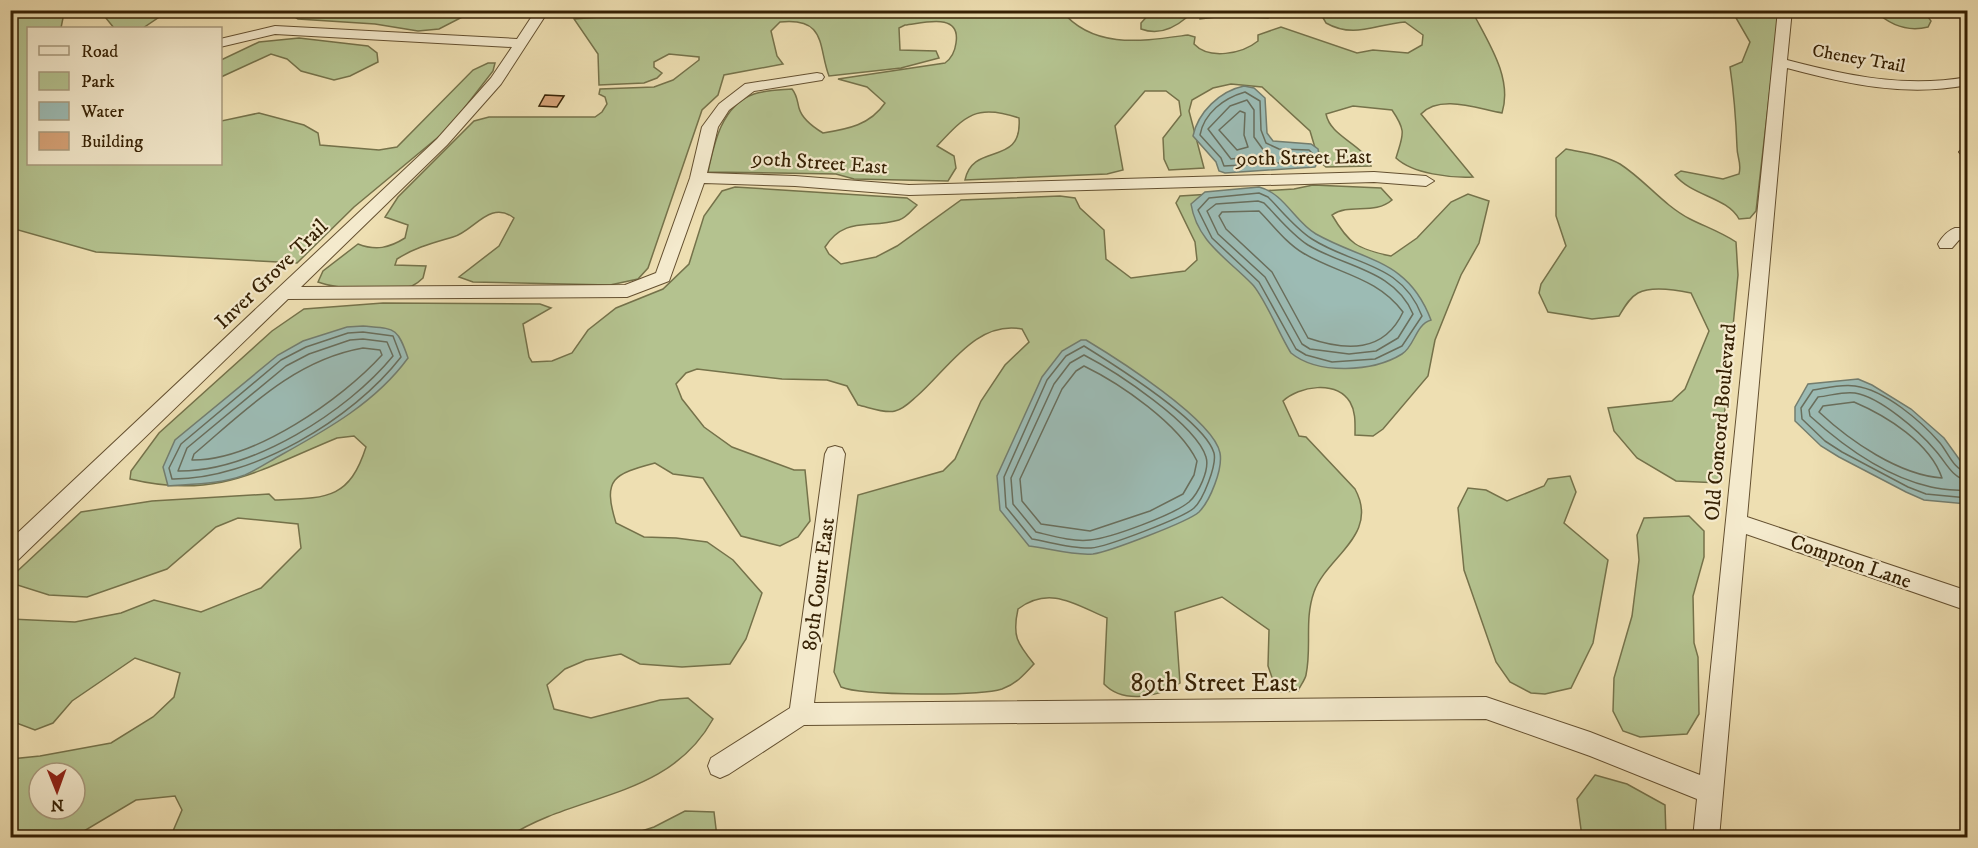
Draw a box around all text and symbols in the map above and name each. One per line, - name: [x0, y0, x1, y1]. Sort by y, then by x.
- legend: [27, 27, 222, 165]
- street label: Cheney Trail: [1811, 40, 1908, 78]
- text: Road: [81, 41, 118, 63]
- text: Park: [81, 71, 115, 93]
- text: Water: [80, 101, 124, 123]
- text: Building: [81, 131, 143, 153]
- street label: 90th Street East: [1235, 144, 1372, 172]
- street label: 90th Street East: [750, 145, 889, 181]
- street label: Inver Grove Trail: [210, 214, 334, 335]
- street label: Old Concord Boulevard: [1699, 322, 1743, 522]
- street label: 89th Court East: [797, 516, 841, 652]
- street label: Compton Lane: [1787, 529, 1915, 595]
- street label: 89th Street East: [1130, 667, 1298, 700]
- north arrow: [27, 761, 87, 821]
- text: N: [51, 795, 64, 815]

